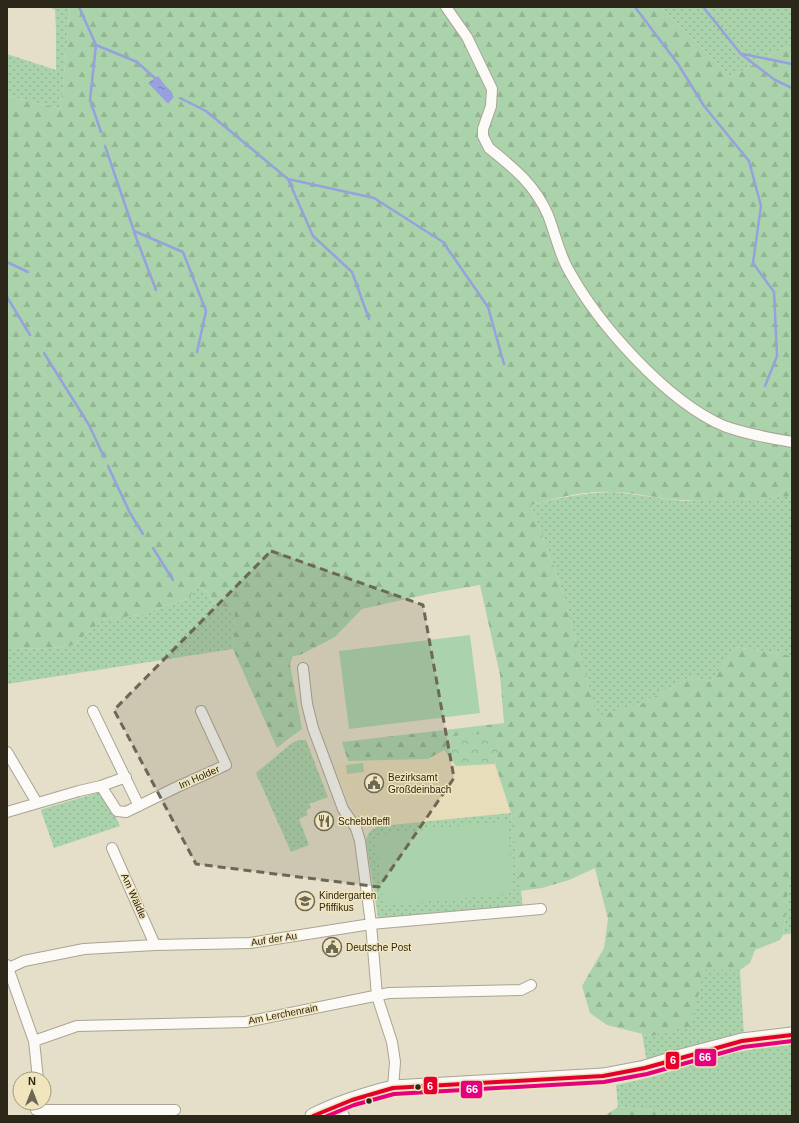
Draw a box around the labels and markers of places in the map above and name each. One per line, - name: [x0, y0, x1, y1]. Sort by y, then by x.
- public building icon: Bezirksamt Großdeinbach: [363, 772, 385, 794]
- place label: Bezirksamt Großdeinbach: [388, 772, 451, 795]
- restaurant icon: Schebbfleffl: [313, 810, 335, 832]
- place label: Schebbfleffl: [338, 816, 390, 827]
- school or university icon: Kindergarten Pfiffikus: [294, 890, 316, 912]
- place label: Kindergarten Pfiffikus: [319, 890, 376, 913]
- public building icon: Deutsche Post: [321, 936, 343, 958]
- place label: Deutsche Post: [346, 942, 411, 953]
- unlabelled marker: [413, 1082, 423, 1092]
- unlabelled marker: [364, 1096, 374, 1106]

